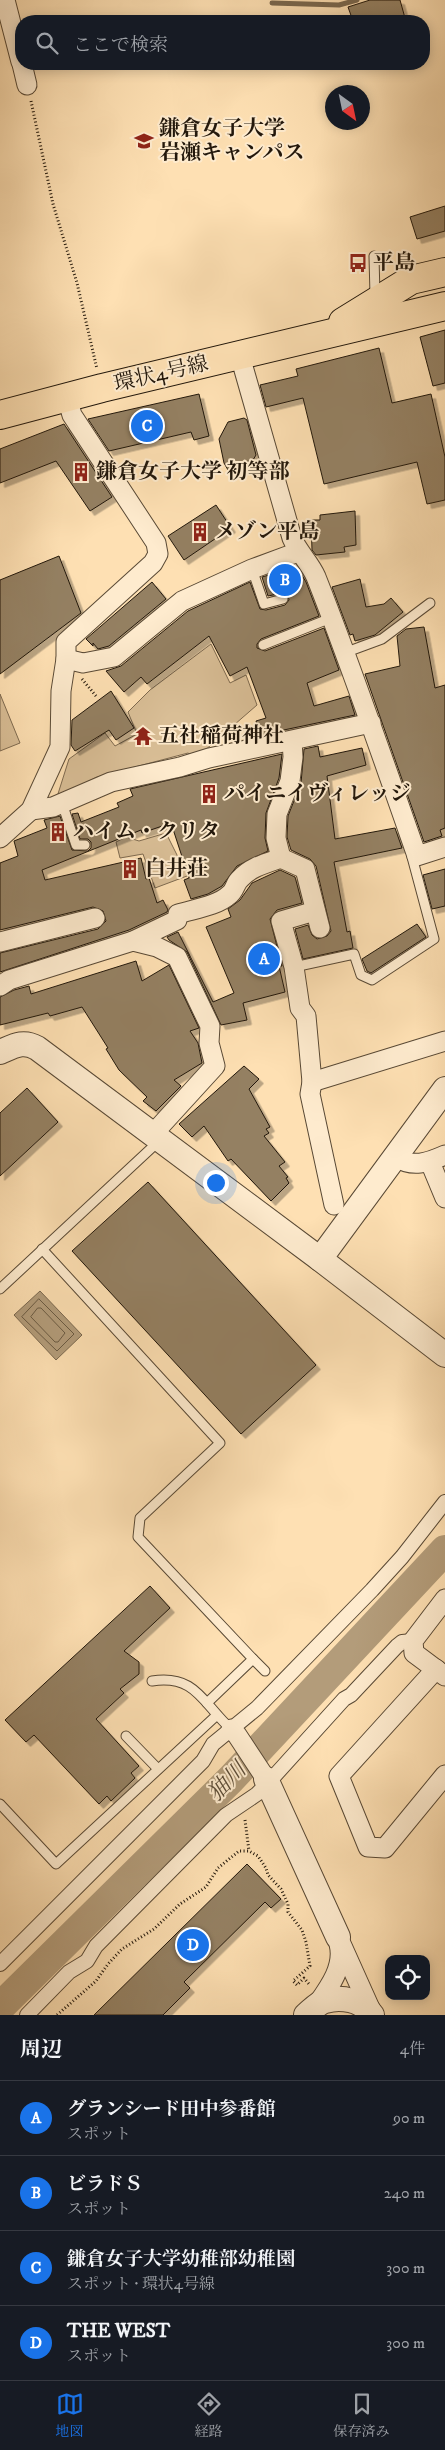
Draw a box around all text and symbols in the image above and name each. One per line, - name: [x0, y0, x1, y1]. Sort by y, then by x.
- search box: [15, 15, 430, 70]
- icon: search: [33, 29, 61, 57]
- text: ここで検索: [73, 34, 168, 57]
- north arrow: [325, 85, 370, 130]
- place label: 鎌倉女子大学 岩瀬キャンパス: [159, 116, 305, 166]
- school or university icon: 鎌倉女子大学 岩瀬キャンパス: [133, 130, 155, 152]
- place label: 平島: [373, 250, 415, 276]
- bus stop icon: 平島: [347, 252, 369, 274]
- street label: 環状4号線: [111, 351, 211, 397]
- pin: C: [131, 407, 163, 445]
- place label: 鎌倉女子大学 初等部: [96, 459, 290, 485]
- building icon: 鎌倉女子大学 初等部: [70, 461, 92, 483]
- place label: メゾン平島: [215, 519, 319, 545]
- building icon: メゾン平島: [189, 521, 211, 543]
- pin: B: [269, 561, 301, 599]
- place label: 五社稲荷神社: [158, 723, 284, 749]
- temple icon: 五社稲荷神社: [132, 725, 154, 747]
- place label: パイニイヴィレッジ: [224, 781, 411, 807]
- building icon: パイニイヴィレッジ: [198, 783, 220, 805]
- place label: ハイム・クリタ: [73, 819, 220, 845]
- building icon: ハイム・クリタ: [47, 821, 69, 843]
- place label: 白井荘: [145, 856, 208, 882]
- building icon: 白井荘: [119, 858, 141, 880]
- pin: A: [248, 940, 280, 978]
- your location: [203, 1170, 229, 1196]
- water label: 㹨川: [202, 1755, 253, 1807]
- pin: D: [177, 1926, 209, 1964]
- map controls: [385, 1955, 430, 2000]
- button: locate: [385, 1955, 430, 2000]
- text: 周辺: [20, 2037, 62, 2063]
- text: 4件: [400, 2039, 425, 2059]
- text: グランシード田中参番館: [67, 2098, 276, 2121]
- text: A: [31, 2108, 41, 2128]
- text: 90 m: [393, 2108, 425, 2128]
- text: スポット: [67, 2124, 131, 2144]
- text: ビラドＳ: [67, 2173, 143, 2196]
- text: B: [31, 2183, 41, 2203]
- text: 240 m: [384, 2183, 425, 2203]
- text: スポット: [67, 2199, 131, 2219]
- text: 鎌倉女子大学幼稚部幼稚園: [67, 2248, 295, 2271]
- text: C: [31, 2258, 41, 2278]
- text: 300 m: [386, 2258, 425, 2278]
- text: スポット · 環状4号線: [67, 2274, 215, 2294]
- text: THE WEST: [67, 2320, 170, 2343]
- text: D: [30, 2333, 42, 2353]
- text: 300 m: [386, 2333, 425, 2353]
- text: スポット: [67, 2346, 131, 2366]
- tab: 地図: [56, 2390, 84, 2441]
- tab: 経路: [195, 2390, 223, 2441]
- tab: 保存済み: [334, 2390, 390, 2441]

